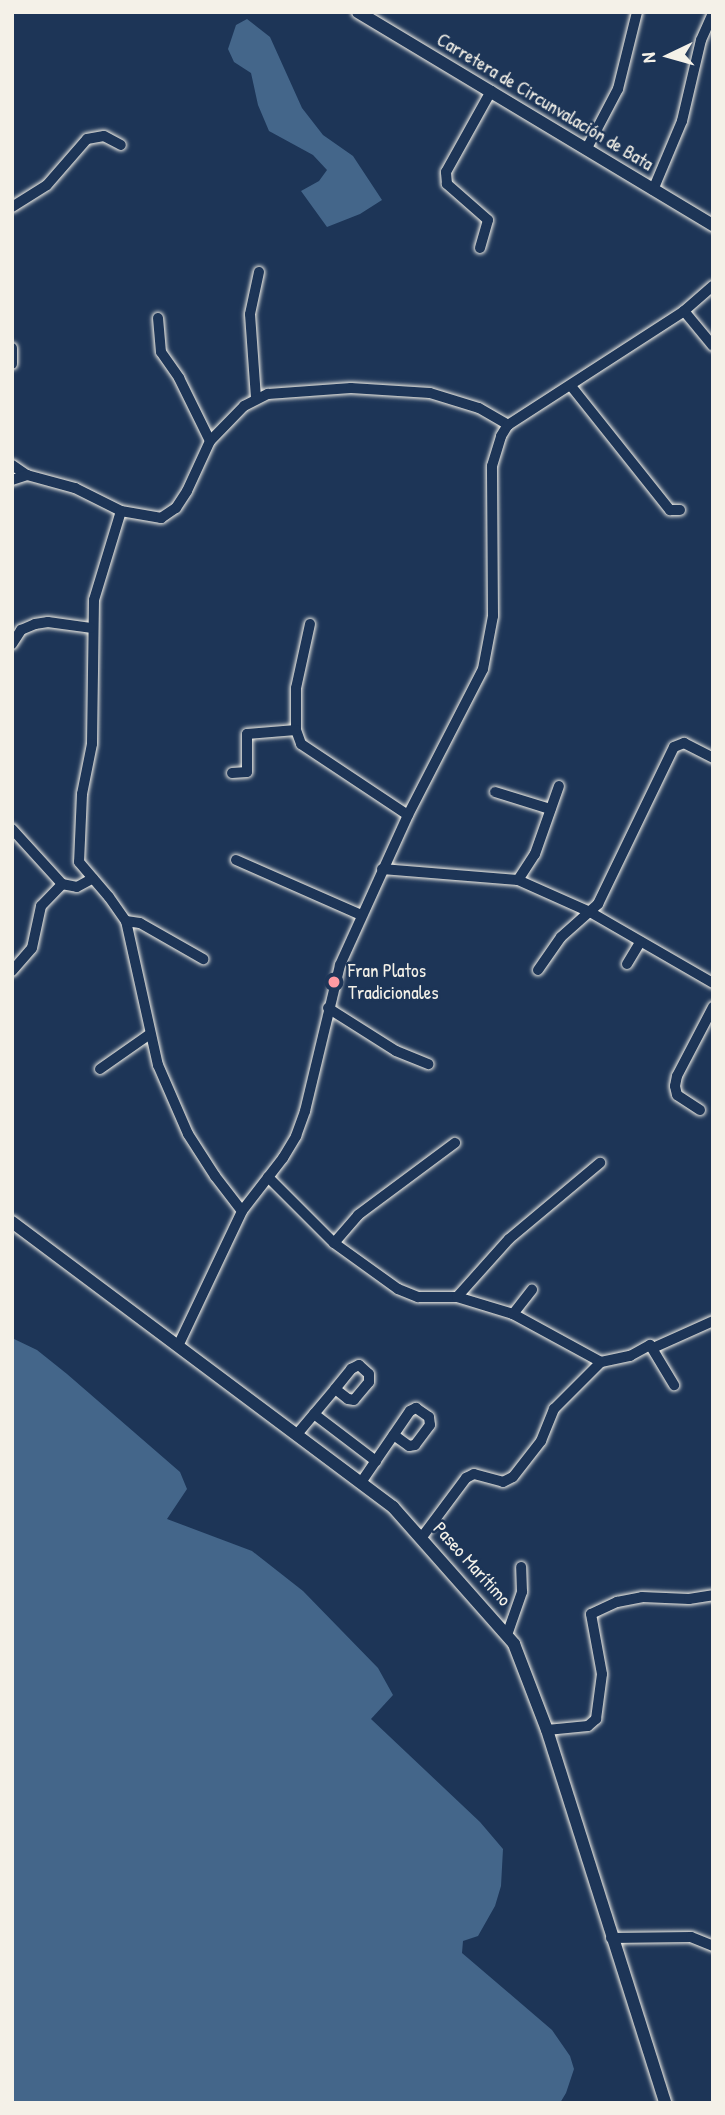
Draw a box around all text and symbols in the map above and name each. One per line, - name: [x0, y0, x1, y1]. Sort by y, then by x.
- north arrow: [634, 21, 704, 91]
- street label: Carretera de Circunvalación de Bata: [433, 28, 657, 176]
- text: N: [635, 52, 661, 64]
- place label: Fran Platos Tradicionales: [348, 960, 439, 1004]
- marker: Fran Platos Tradicionales: [326, 974, 342, 990]
- street label: Paseo Marítimo: [428, 1517, 516, 1611]

